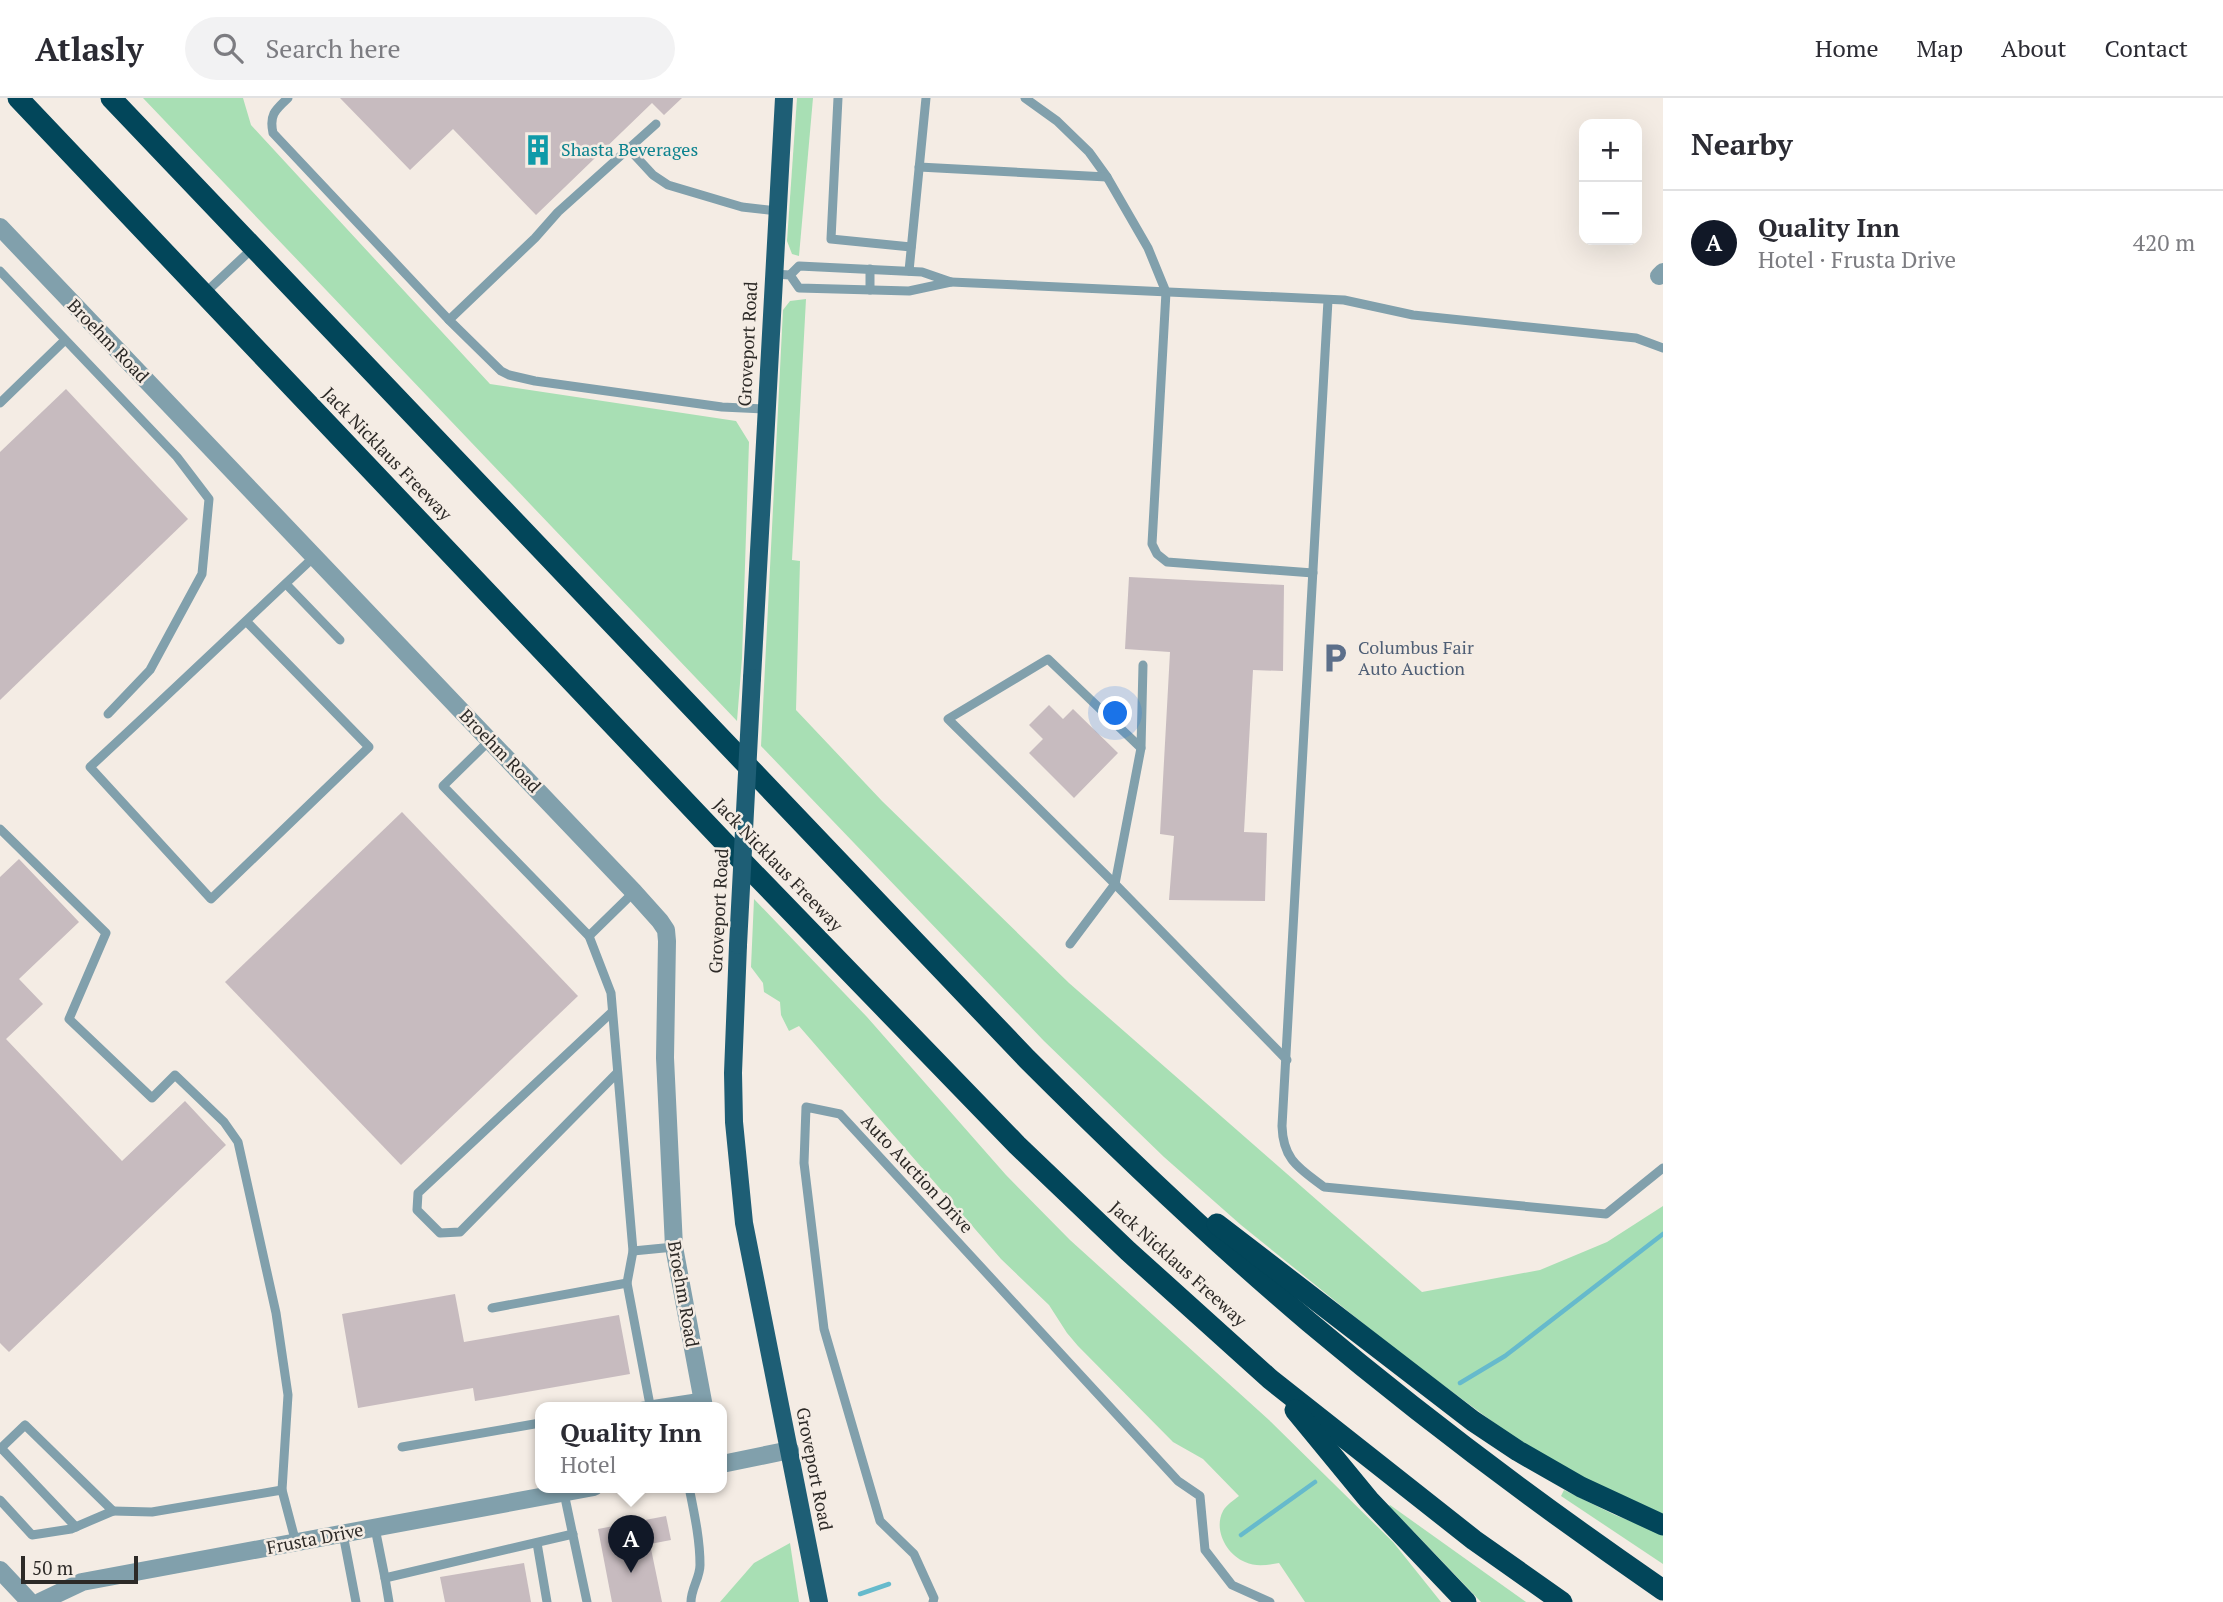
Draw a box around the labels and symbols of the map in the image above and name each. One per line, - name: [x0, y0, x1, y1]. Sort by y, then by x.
- building icon: Shasta Beverages: [521, 133, 555, 167]
- place label: Shasta Beverages: [561, 137, 698, 161]
- street label: Groveport Road: [732, 281, 762, 407]
- street label: Broehm Road: [63, 293, 155, 387]
- street label: Jack Nicklaus Freeway: [318, 381, 458, 526]
- place label: Columbus Fair Auto Auction: [1358, 635, 1474, 680]
- parking icon: Columbus Fair Auto Auction: [1318, 641, 1352, 675]
- your location: [1098, 696, 1132, 730]
- street label: Broehm Road: [455, 703, 547, 797]
- street label: Jack Nicklaus Freeway: [709, 792, 849, 937]
- street label: Groveport Road: [703, 848, 733, 974]
- street label: Auto Auction Drive: [856, 1109, 979, 1238]
- street label: Jack Nicklaus Freeway: [1105, 1195, 1253, 1332]
- street label: Broehm Road: [663, 1239, 705, 1349]
- street label: Groveport Road: [791, 1405, 839, 1532]
- pin: A: [608, 1515, 654, 1573]
- street label: Frusta Drive: [264, 1517, 365, 1559]
- scale bar: [21, 1553, 138, 1585]

